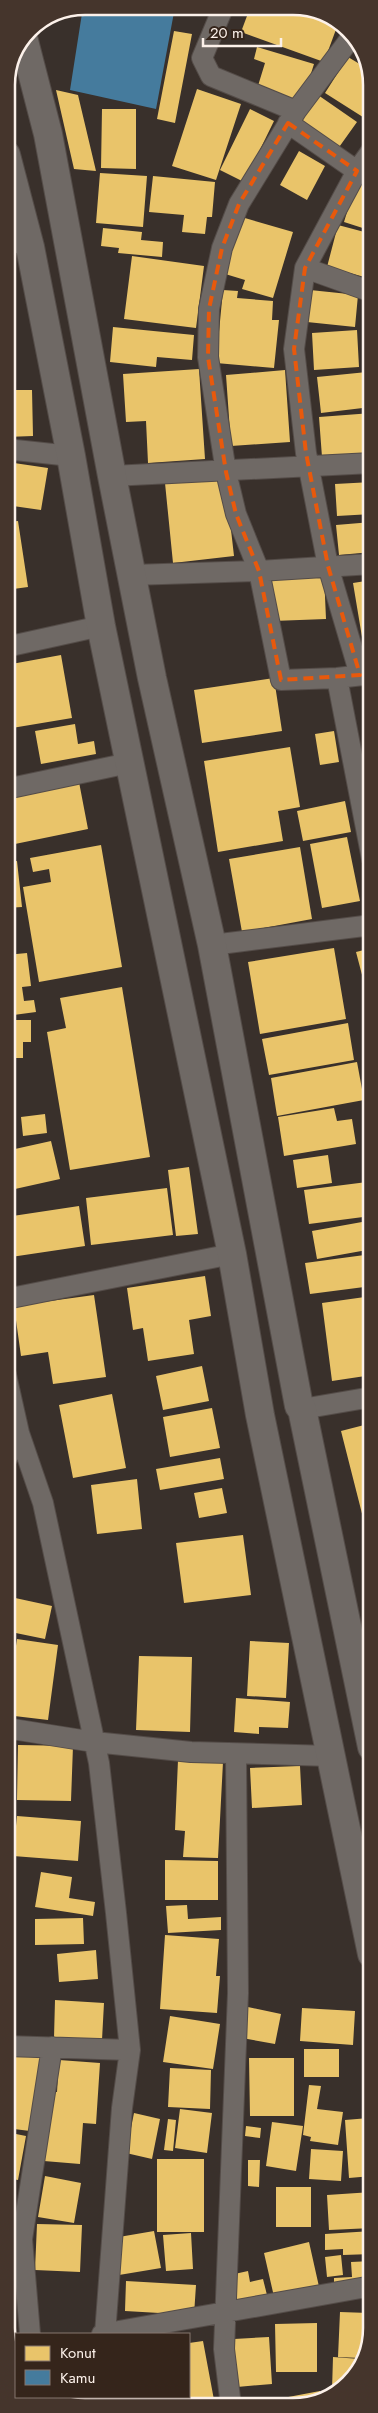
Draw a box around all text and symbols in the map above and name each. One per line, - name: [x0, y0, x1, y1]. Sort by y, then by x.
- scale bar: [203, 15, 280, 47]
- text: 20 m: [210, 22, 244, 44]
- legend: [15, 2333, 190, 2398]
- text: Konut: [60, 2342, 96, 2364]
- text: Kamu: [60, 2367, 95, 2389]

